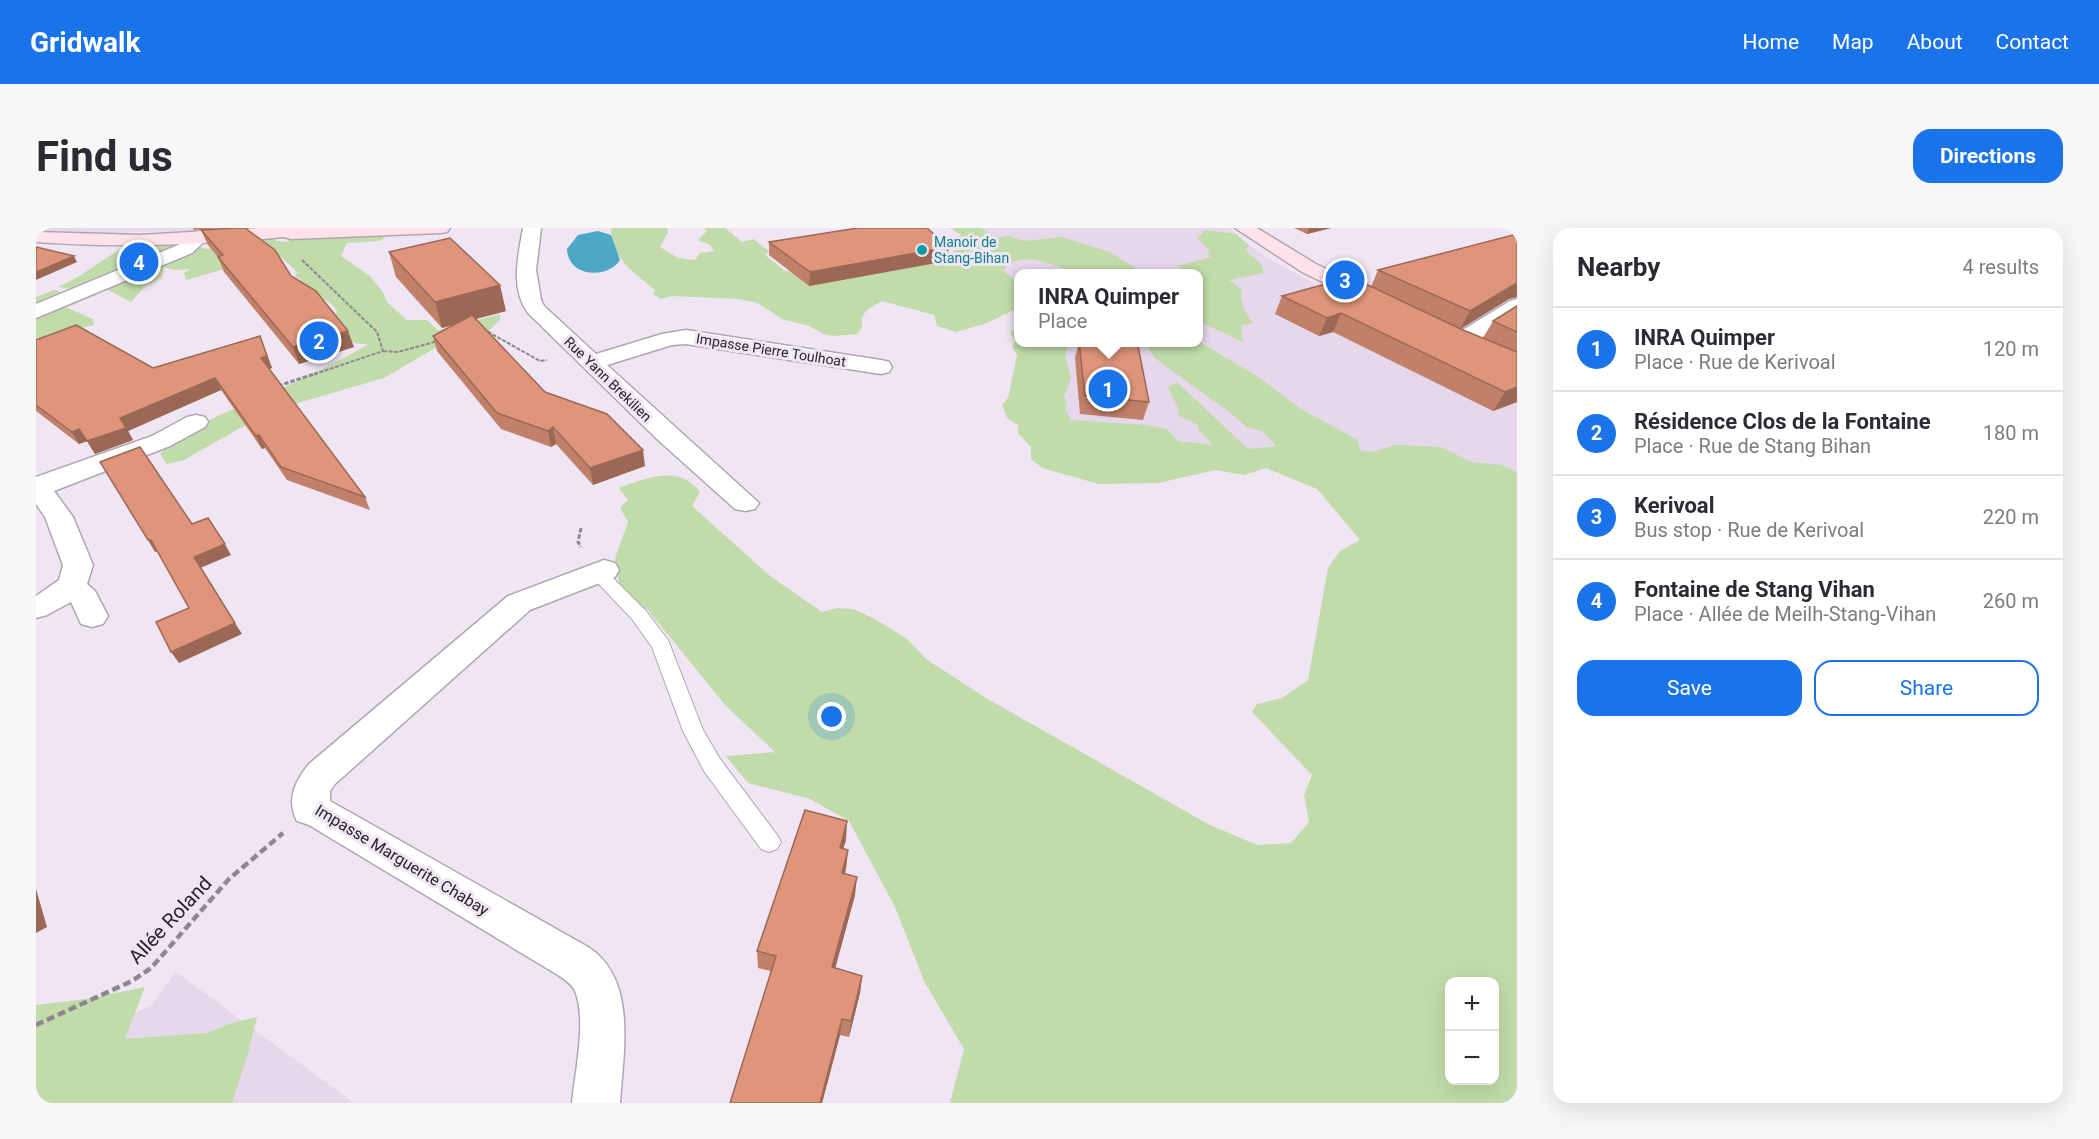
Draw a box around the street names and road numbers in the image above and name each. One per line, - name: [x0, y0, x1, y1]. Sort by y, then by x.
- street label: Impasse Pierre Toulhoat: [695, 330, 847, 370]
- street label: Rue Yann Brekilien: [561, 333, 655, 425]
- street label: Impasse Marguerite Chabay: [312, 801, 493, 920]
- street label: Allée Roland: [123, 871, 217, 969]

